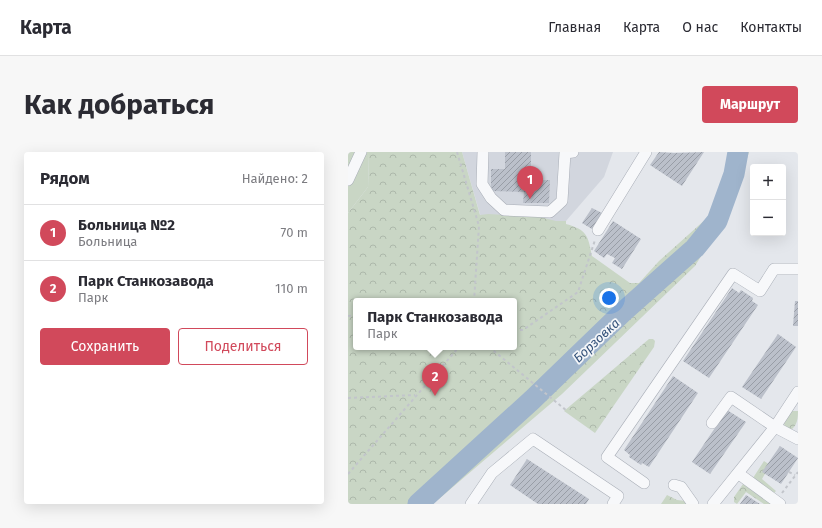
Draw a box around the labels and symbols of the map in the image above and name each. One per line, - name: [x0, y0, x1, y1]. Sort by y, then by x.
- pin: 1: [517, 166, 543, 199]
- your location: [599, 288, 619, 308]
- water label: Борзовка: [570, 315, 622, 365]
- pin: 2: [422, 363, 448, 396]

